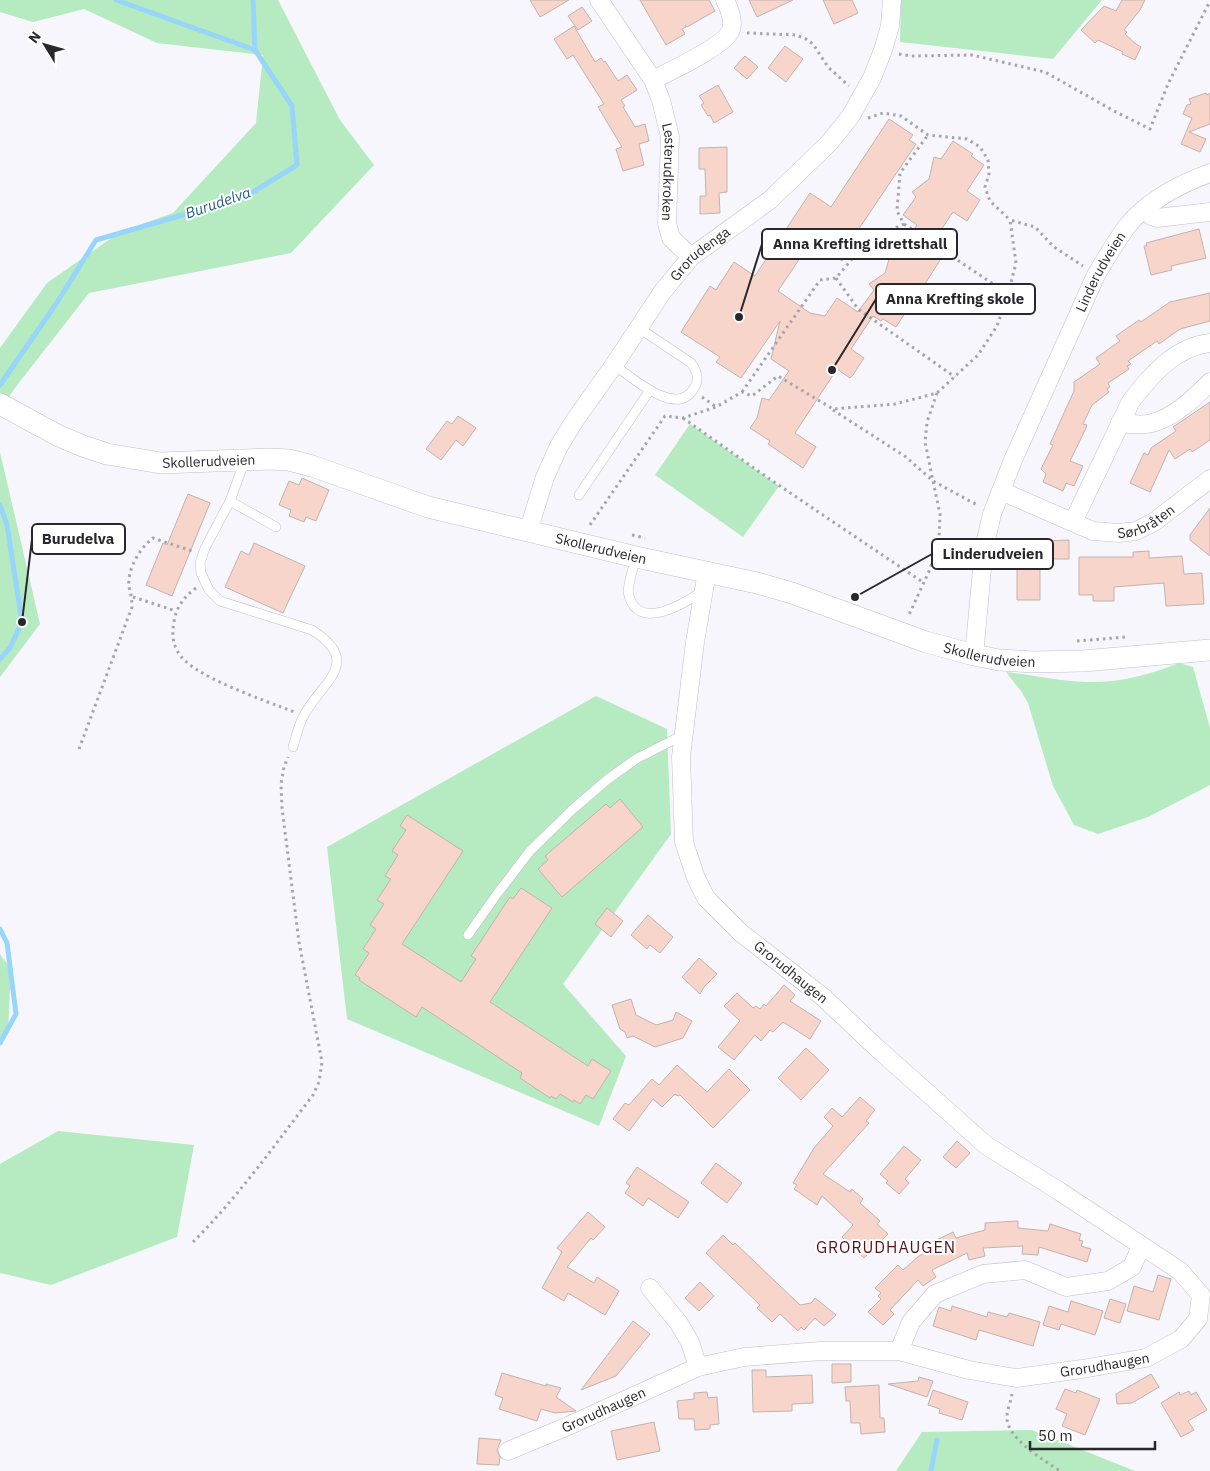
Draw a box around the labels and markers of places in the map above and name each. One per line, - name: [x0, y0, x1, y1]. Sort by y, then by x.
- callout: Anna Krefting idrettshall: [762, 229, 957, 259]
- callout: Anna Krefting skole: [876, 284, 1035, 314]
- callout: Burudelva: [32, 524, 125, 554]
- callout: Linderudveien: [932, 539, 1053, 569]

